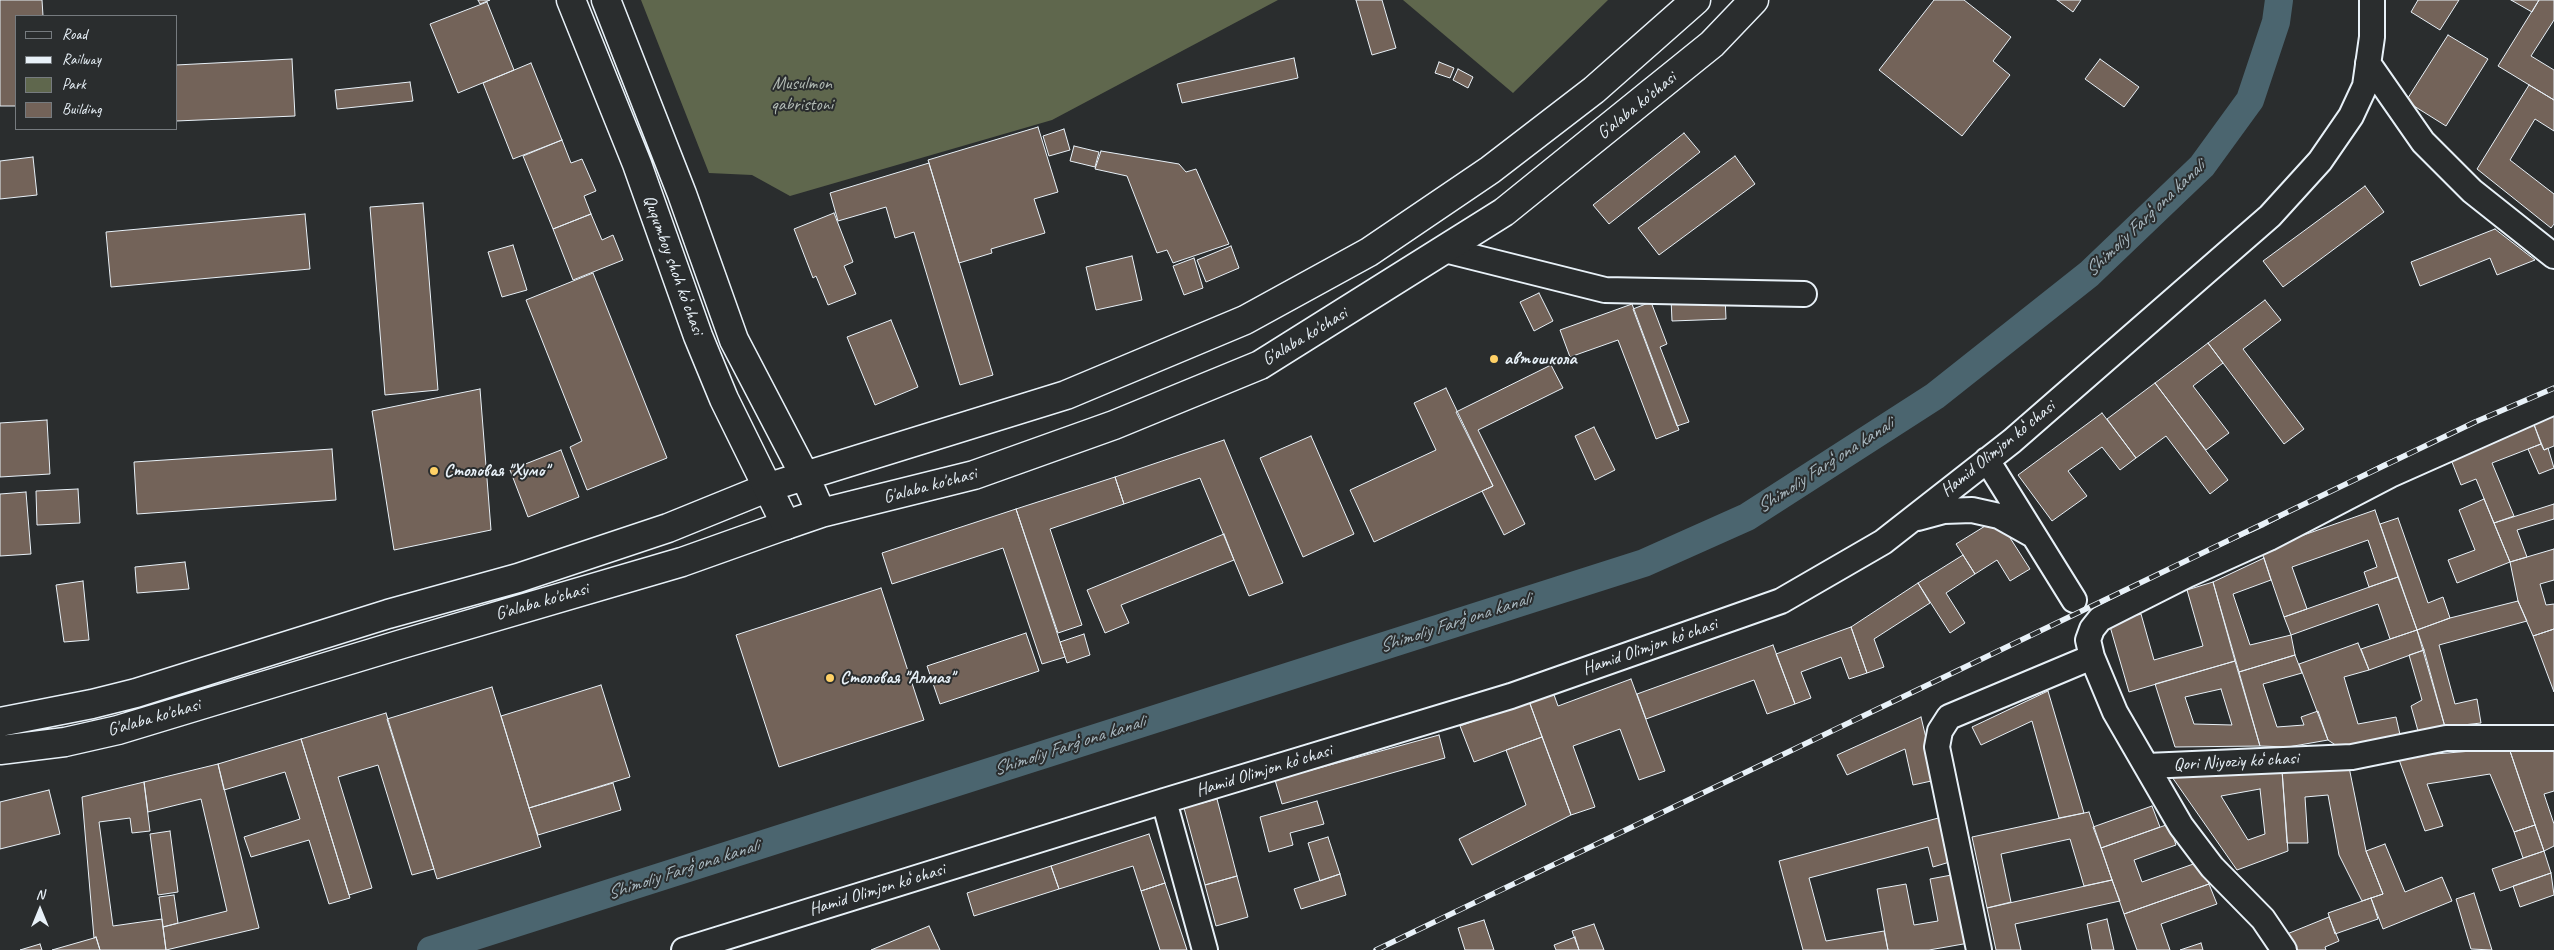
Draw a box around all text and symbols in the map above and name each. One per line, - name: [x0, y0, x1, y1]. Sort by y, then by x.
- legend: [15, 15, 178, 130]
- text: Road: [62, 25, 87, 44]
- text: Railway: [62, 50, 101, 69]
- street label: G'alaba ko'chasi: [1593, 67, 1681, 145]
- park label: Musulmon qabristoni: [771, 73, 833, 116]
- text: Park: [62, 75, 86, 94]
- text: Building: [62, 100, 101, 119]
- water label: Shimoliy Fargʻona kanali: [2080, 156, 2210, 282]
- street label: Ququmboy shoh koʻchasi: [638, 192, 708, 338]
- street label: G'alaba ko'chasi: [1258, 303, 1352, 371]
- place label: автошкола: [1504, 348, 1577, 370]
- marker: автошкола: [1488, 353, 1500, 365]
- street label: Hamid Olimjon koʻchasi: [1936, 396, 2060, 502]
- water label: Shimoliy Fargʻona kanali: [1753, 413, 1897, 519]
- place label: Столовая "Хумо": [444, 460, 549, 482]
- street label: G'alaba ko'chasi: [881, 463, 979, 509]
- marker: Столовая "Хумо": [428, 465, 440, 477]
- street label: G'alaba ko'chasi: [493, 578, 591, 626]
- water label: Shimoliy Fargʻona kanali: [1376, 588, 1534, 658]
- street label: Hamid Olimjon koʻchasi: [1580, 614, 1720, 680]
- place label: Столовая "Алмаз": [840, 667, 954, 689]
- marker: Столовая "Алмаз": [824, 672, 836, 684]
- street label: G'alaba ko'chasi: [105, 694, 203, 742]
- water label: Shimoliy Fargʻona kanali: [990, 711, 1148, 781]
- street label: Hamid Olimjon koʻchasi: [1193, 740, 1335, 802]
- street label: Qori Niyoziy koʻchasi: [2173, 748, 2299, 776]
- water label: Shimoliy Fargʻona kanali: [604, 835, 762, 905]
- street label: Hamid Olimjon koʻchasi: [806, 859, 948, 921]
- north arrow: [15, 885, 65, 935]
- text: N: [36, 886, 44, 903]

